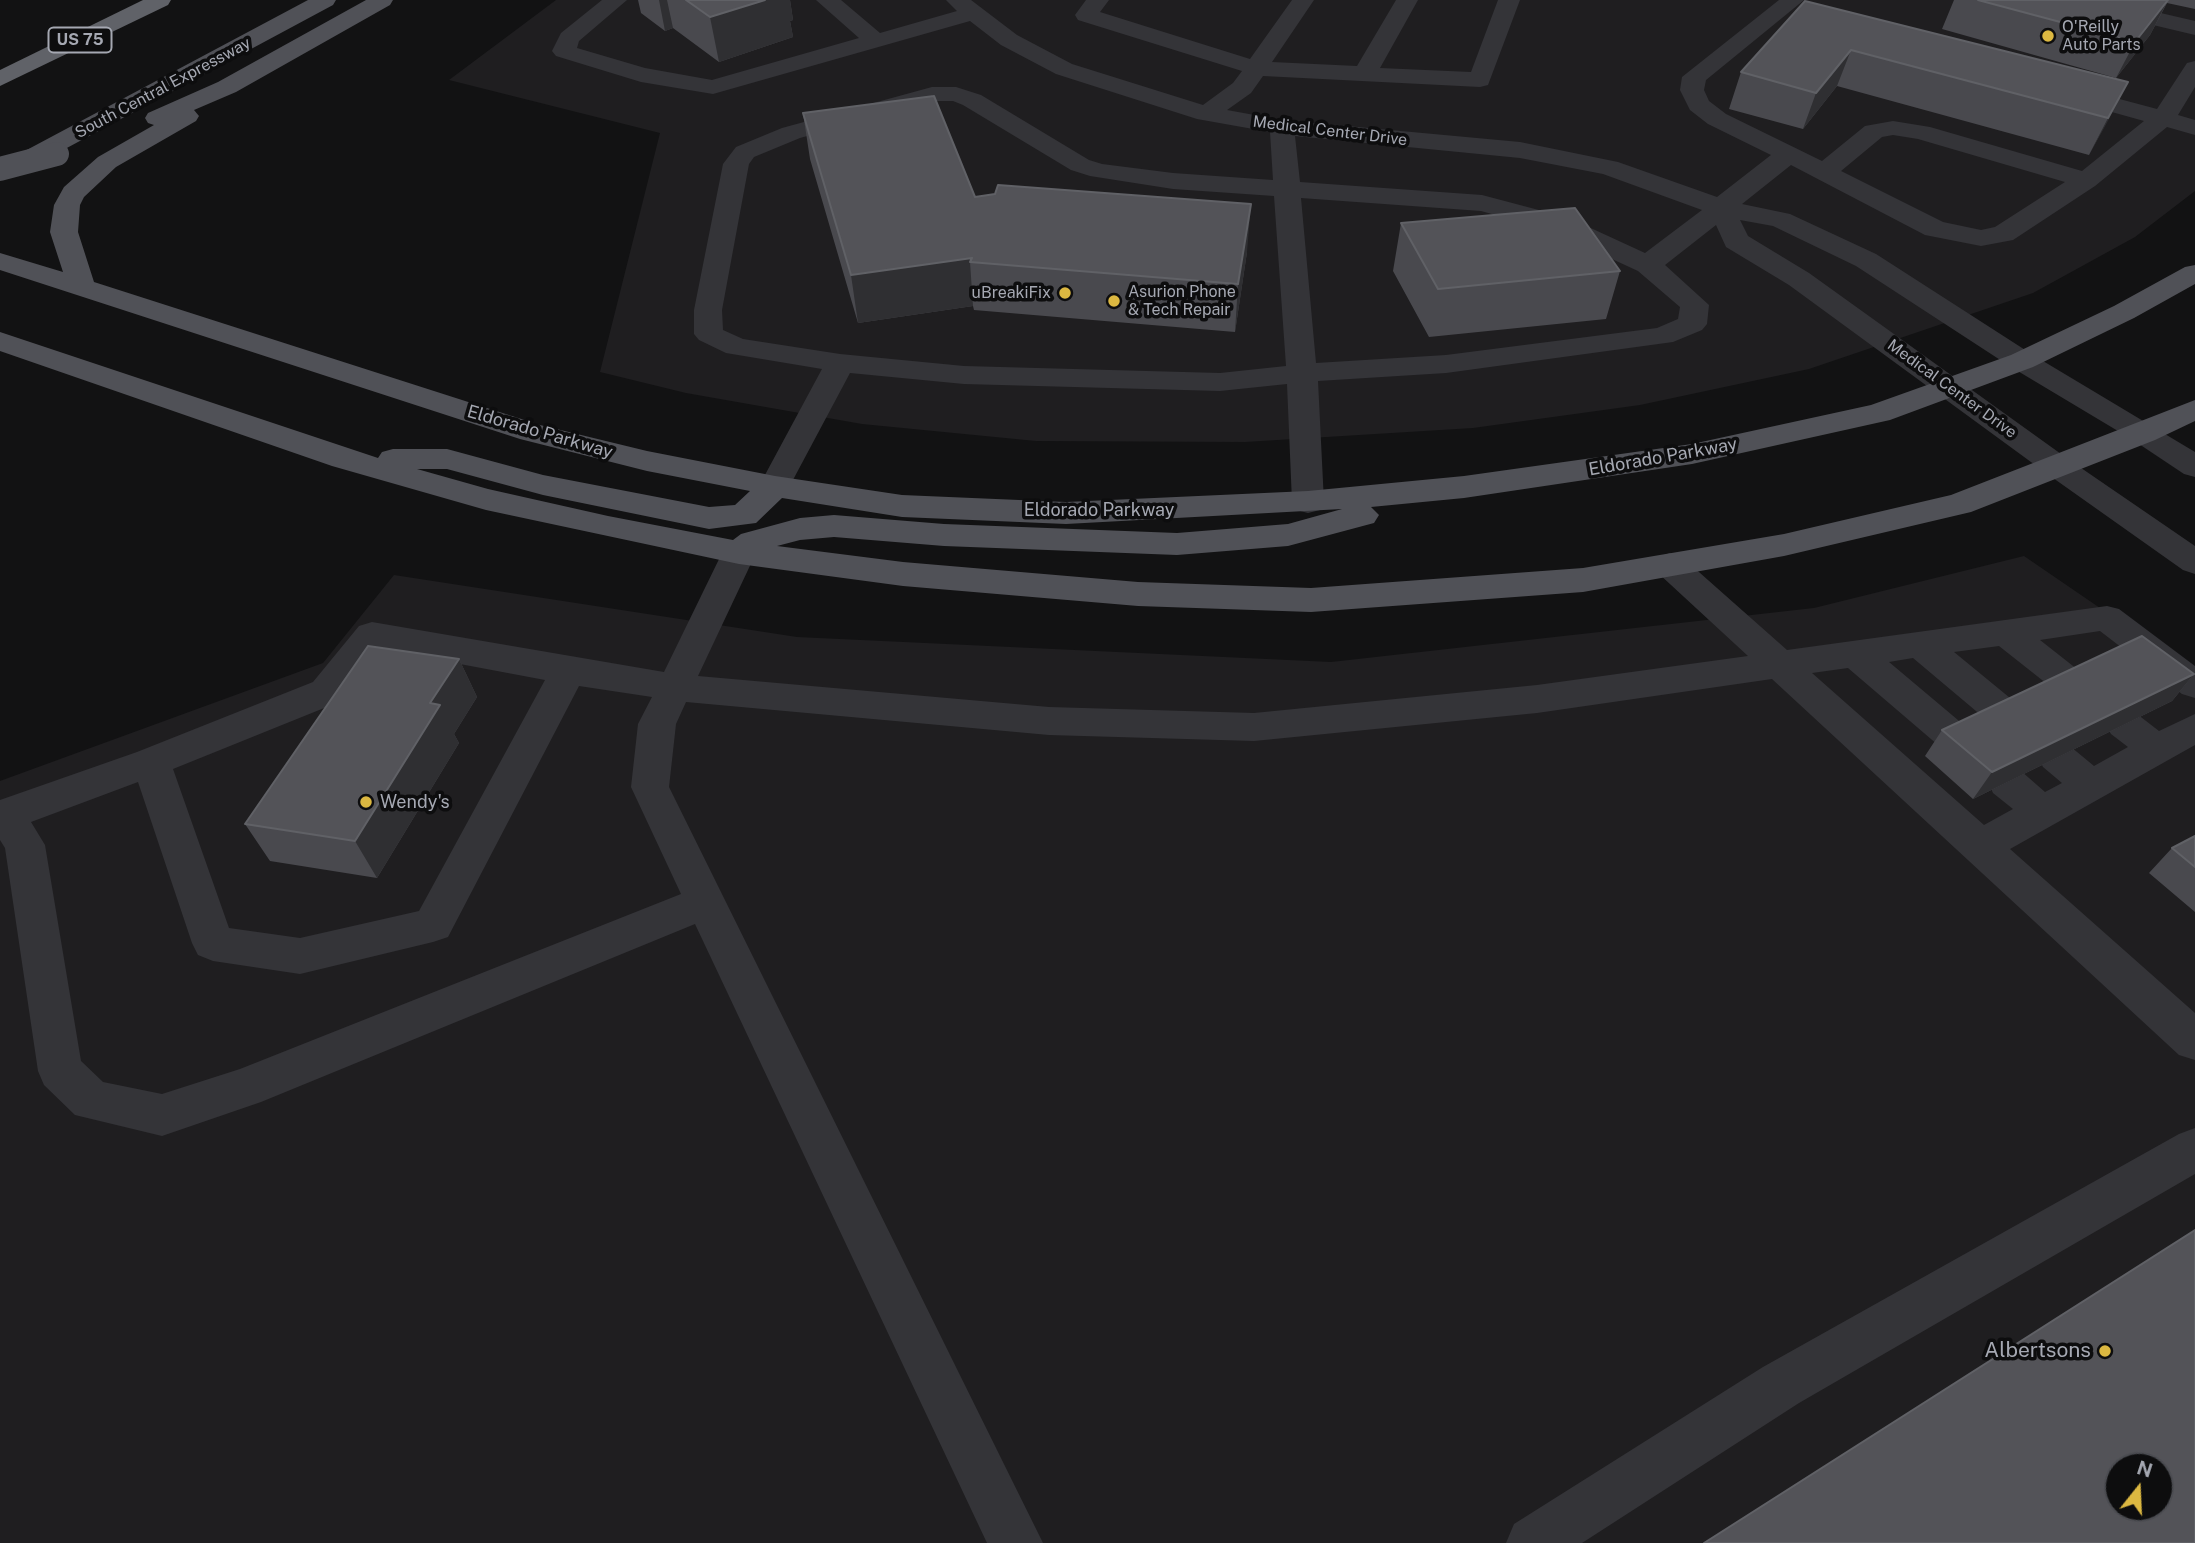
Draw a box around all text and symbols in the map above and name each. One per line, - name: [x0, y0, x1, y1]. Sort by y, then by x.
- place label: O'Reilly Auto Parts: [2062, 17, 2141, 55]
- road number: US 75: [48, 28, 112, 52]
- marker: O'Reilly Auto Parts: [2040, 28, 2056, 44]
- street label: South Central Expressway: [72, 33, 254, 143]
- street label: Medical Center Drive: [1252, 112, 1408, 150]
- place label: Asurion Phone & Tech Repair: [1128, 282, 1236, 320]
- place label: uBreakiFix: [972, 283, 1051, 303]
- marker: uBreakiFix: [1057, 285, 1073, 301]
- marker: Asurion Phone & Tech Repair: [1106, 293, 1122, 309]
- street label: Medical Center Drive: [1884, 336, 2020, 442]
- street label: Eldorado Parkway: [465, 401, 615, 463]
- street label: Eldorado Parkway: [1587, 433, 1739, 481]
- street label: Eldorado Parkway: [1024, 499, 1174, 521]
- place label: Wendy's: [380, 791, 450, 813]
- marker: Wendy's: [358, 794, 374, 810]
- place label: Albertsons: [1984, 1338, 2091, 1364]
- marker: Albertsons: [2097, 1343, 2113, 1359]
- north arrow: [2104, 1452, 2174, 1522]
- text: N: [2134, 1456, 2155, 1482]

